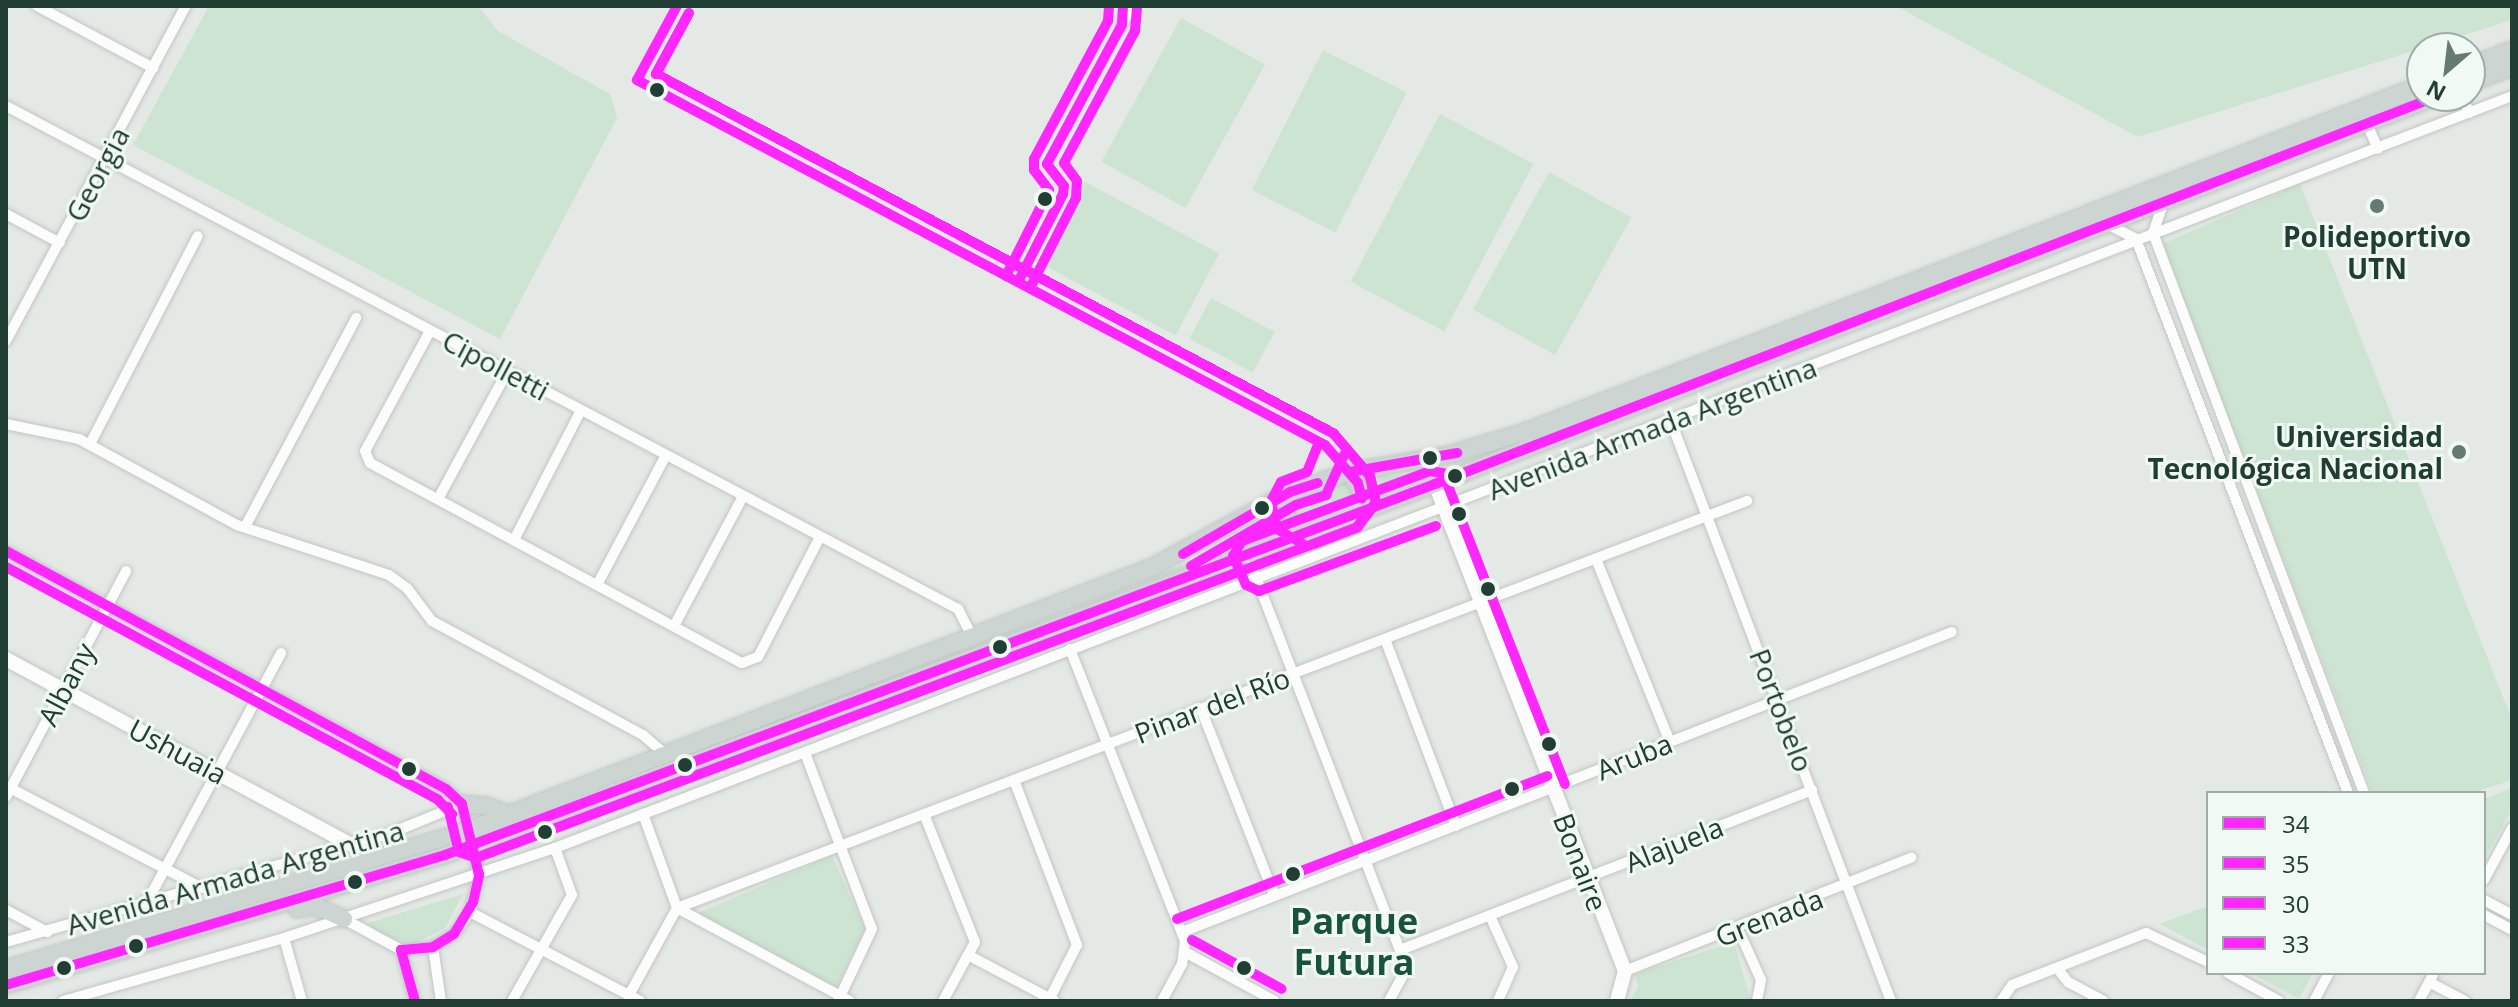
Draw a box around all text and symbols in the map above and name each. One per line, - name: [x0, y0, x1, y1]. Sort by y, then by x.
- north arrow: [2406, 32, 2486, 112]
- text: N: [2421, 74, 2451, 109]
- unlabelled marker: [649, 82, 665, 98]
- street label: Georgia: [58, 121, 136, 227]
- unlabelled marker: [1037, 191, 1053, 207]
- marker: Polideportivo UTN: [2368, 197, 2386, 215]
- place label: Polideportivo UTN: [2283, 219, 2471, 285]
- street label: Cipolletti: [437, 323, 555, 407]
- street label: Avenida Armada Argentina: [1483, 350, 1821, 506]
- place label: Universidad Tecnológica Nacional: [2147, 419, 2443, 485]
- marker: Universidad Tecnológica Nacional: [2450, 443, 2468, 461]
- unlabelled marker: [1422, 450, 1438, 466]
- unlabelled marker: [1447, 468, 1463, 484]
- unlabelled marker: [1254, 500, 1270, 516]
- unlabelled marker: [1451, 506, 1467, 522]
- unlabelled marker: [1480, 581, 1496, 597]
- street label: Albany: [30, 637, 102, 731]
- unlabelled marker: [992, 639, 1008, 655]
- street label: Portobelo: [1743, 644, 1821, 776]
- street label: Pinar del Río: [1130, 660, 1294, 750]
- street label: Ushuaia: [123, 711, 233, 791]
- street label: Aruba: [1591, 726, 1677, 786]
- unlabelled marker: [1541, 736, 1557, 752]
- unlabelled marker: [677, 757, 693, 773]
- unlabelled marker: [401, 761, 417, 777]
- unlabelled marker: [1504, 781, 1520, 797]
- legend: [2206, 791, 2486, 975]
- text: 34: [2282, 807, 2309, 840]
- street label: Bonaire: [1547, 808, 1615, 916]
- street label: Alajuela: [1620, 809, 1728, 879]
- street label: Avenida Armada Argentina: [63, 813, 407, 941]
- unlabelled marker: [537, 824, 553, 840]
- text: 35: [2282, 847, 2309, 880]
- unlabelled marker: [1285, 866, 1301, 882]
- unlabelled marker: [347, 874, 363, 890]
- street label: Grenada: [1710, 881, 1828, 953]
- text: 30: [2282, 887, 2309, 920]
- district label: Parque Futura: [1290, 898, 1418, 983]
- text: 33: [2282, 927, 2309, 960]
- unlabelled marker: [128, 938, 144, 954]
- unlabelled marker: [56, 960, 72, 976]
- unlabelled marker: [1236, 960, 1252, 976]

